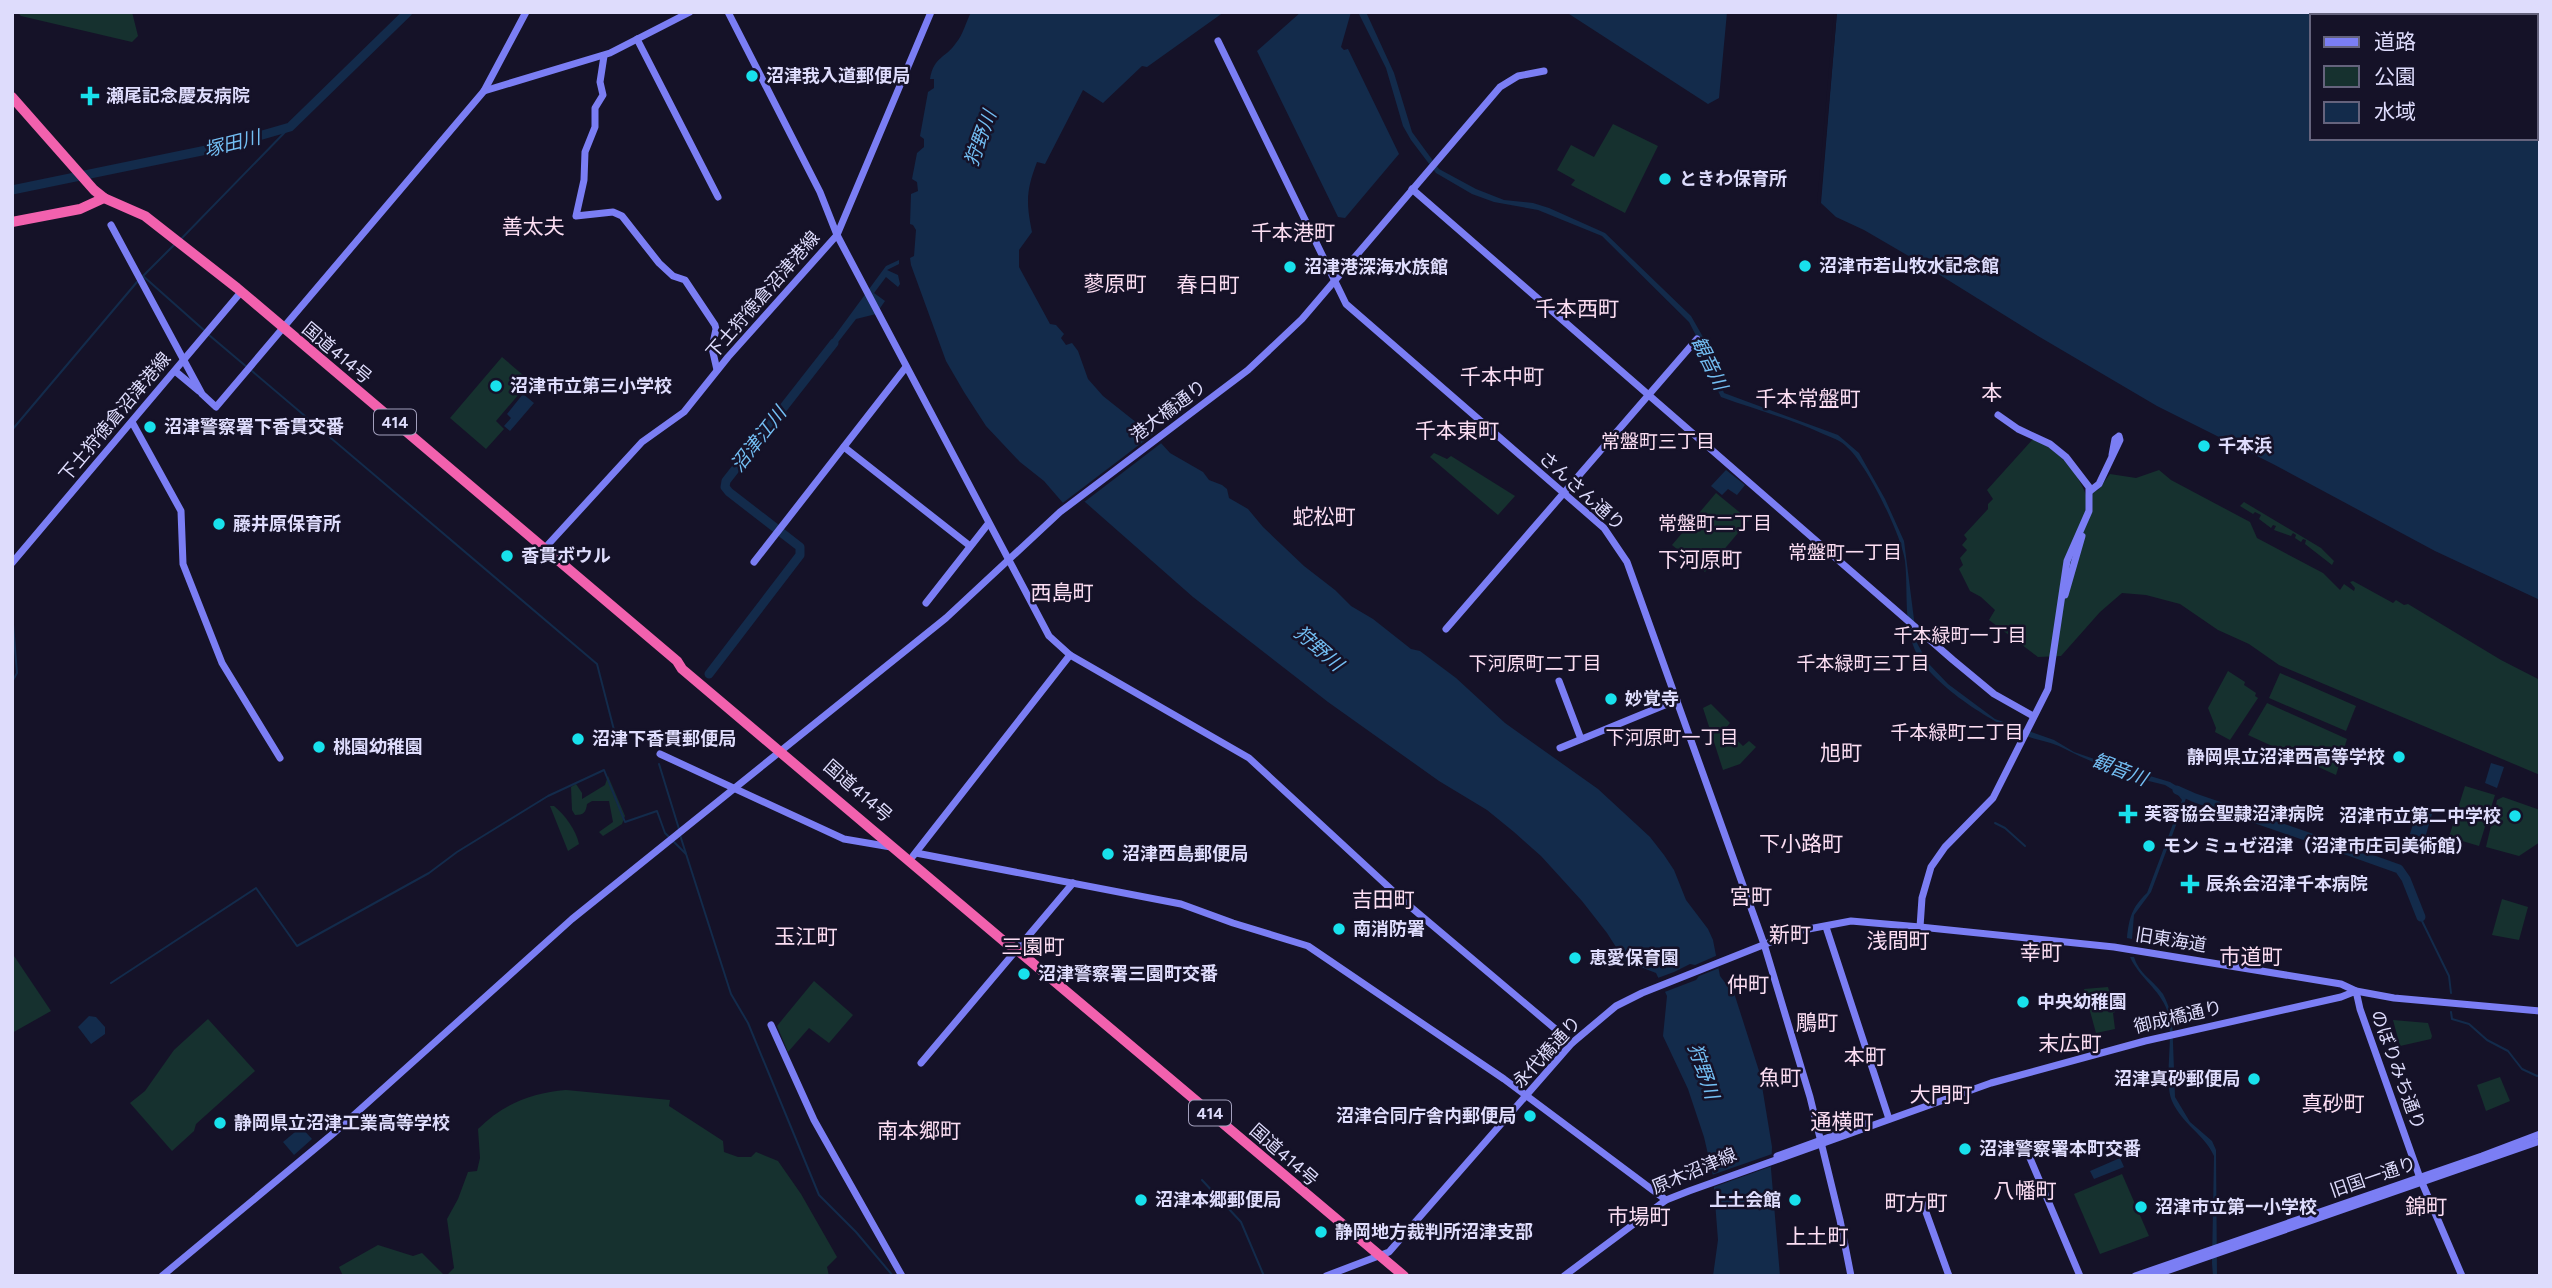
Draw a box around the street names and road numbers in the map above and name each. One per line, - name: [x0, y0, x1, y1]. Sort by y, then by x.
- street label: 下土狩徳倉沼津港線: [702, 227, 824, 363]
- street label: 国道414号: [298, 318, 376, 388]
- street label: 下土狩徳倉沼津港線: [55, 348, 175, 486]
- street label: 港大橋通り: [1125, 375, 1211, 447]
- road number: 414: [374, 410, 416, 434]
- street label: さんさん通り: [1535, 447, 1629, 535]
- street label: 国道414号: [819, 755, 897, 827]
- street label: 旧東海道: [2134, 924, 2208, 956]
- street label: 御成橋通り: [2132, 996, 2224, 1038]
- street label: のぼりみち通り: [2366, 1007, 2430, 1133]
- street label: 永代橋通り: [1508, 1012, 1586, 1092]
- road number: 414: [1189, 1100, 1231, 1126]
- street label: 国道414号: [1245, 1119, 1323, 1191]
- street label: 原木沼津線: [1648, 1143, 1740, 1199]
- street label: 旧国一通り: [2327, 1152, 2419, 1202]

